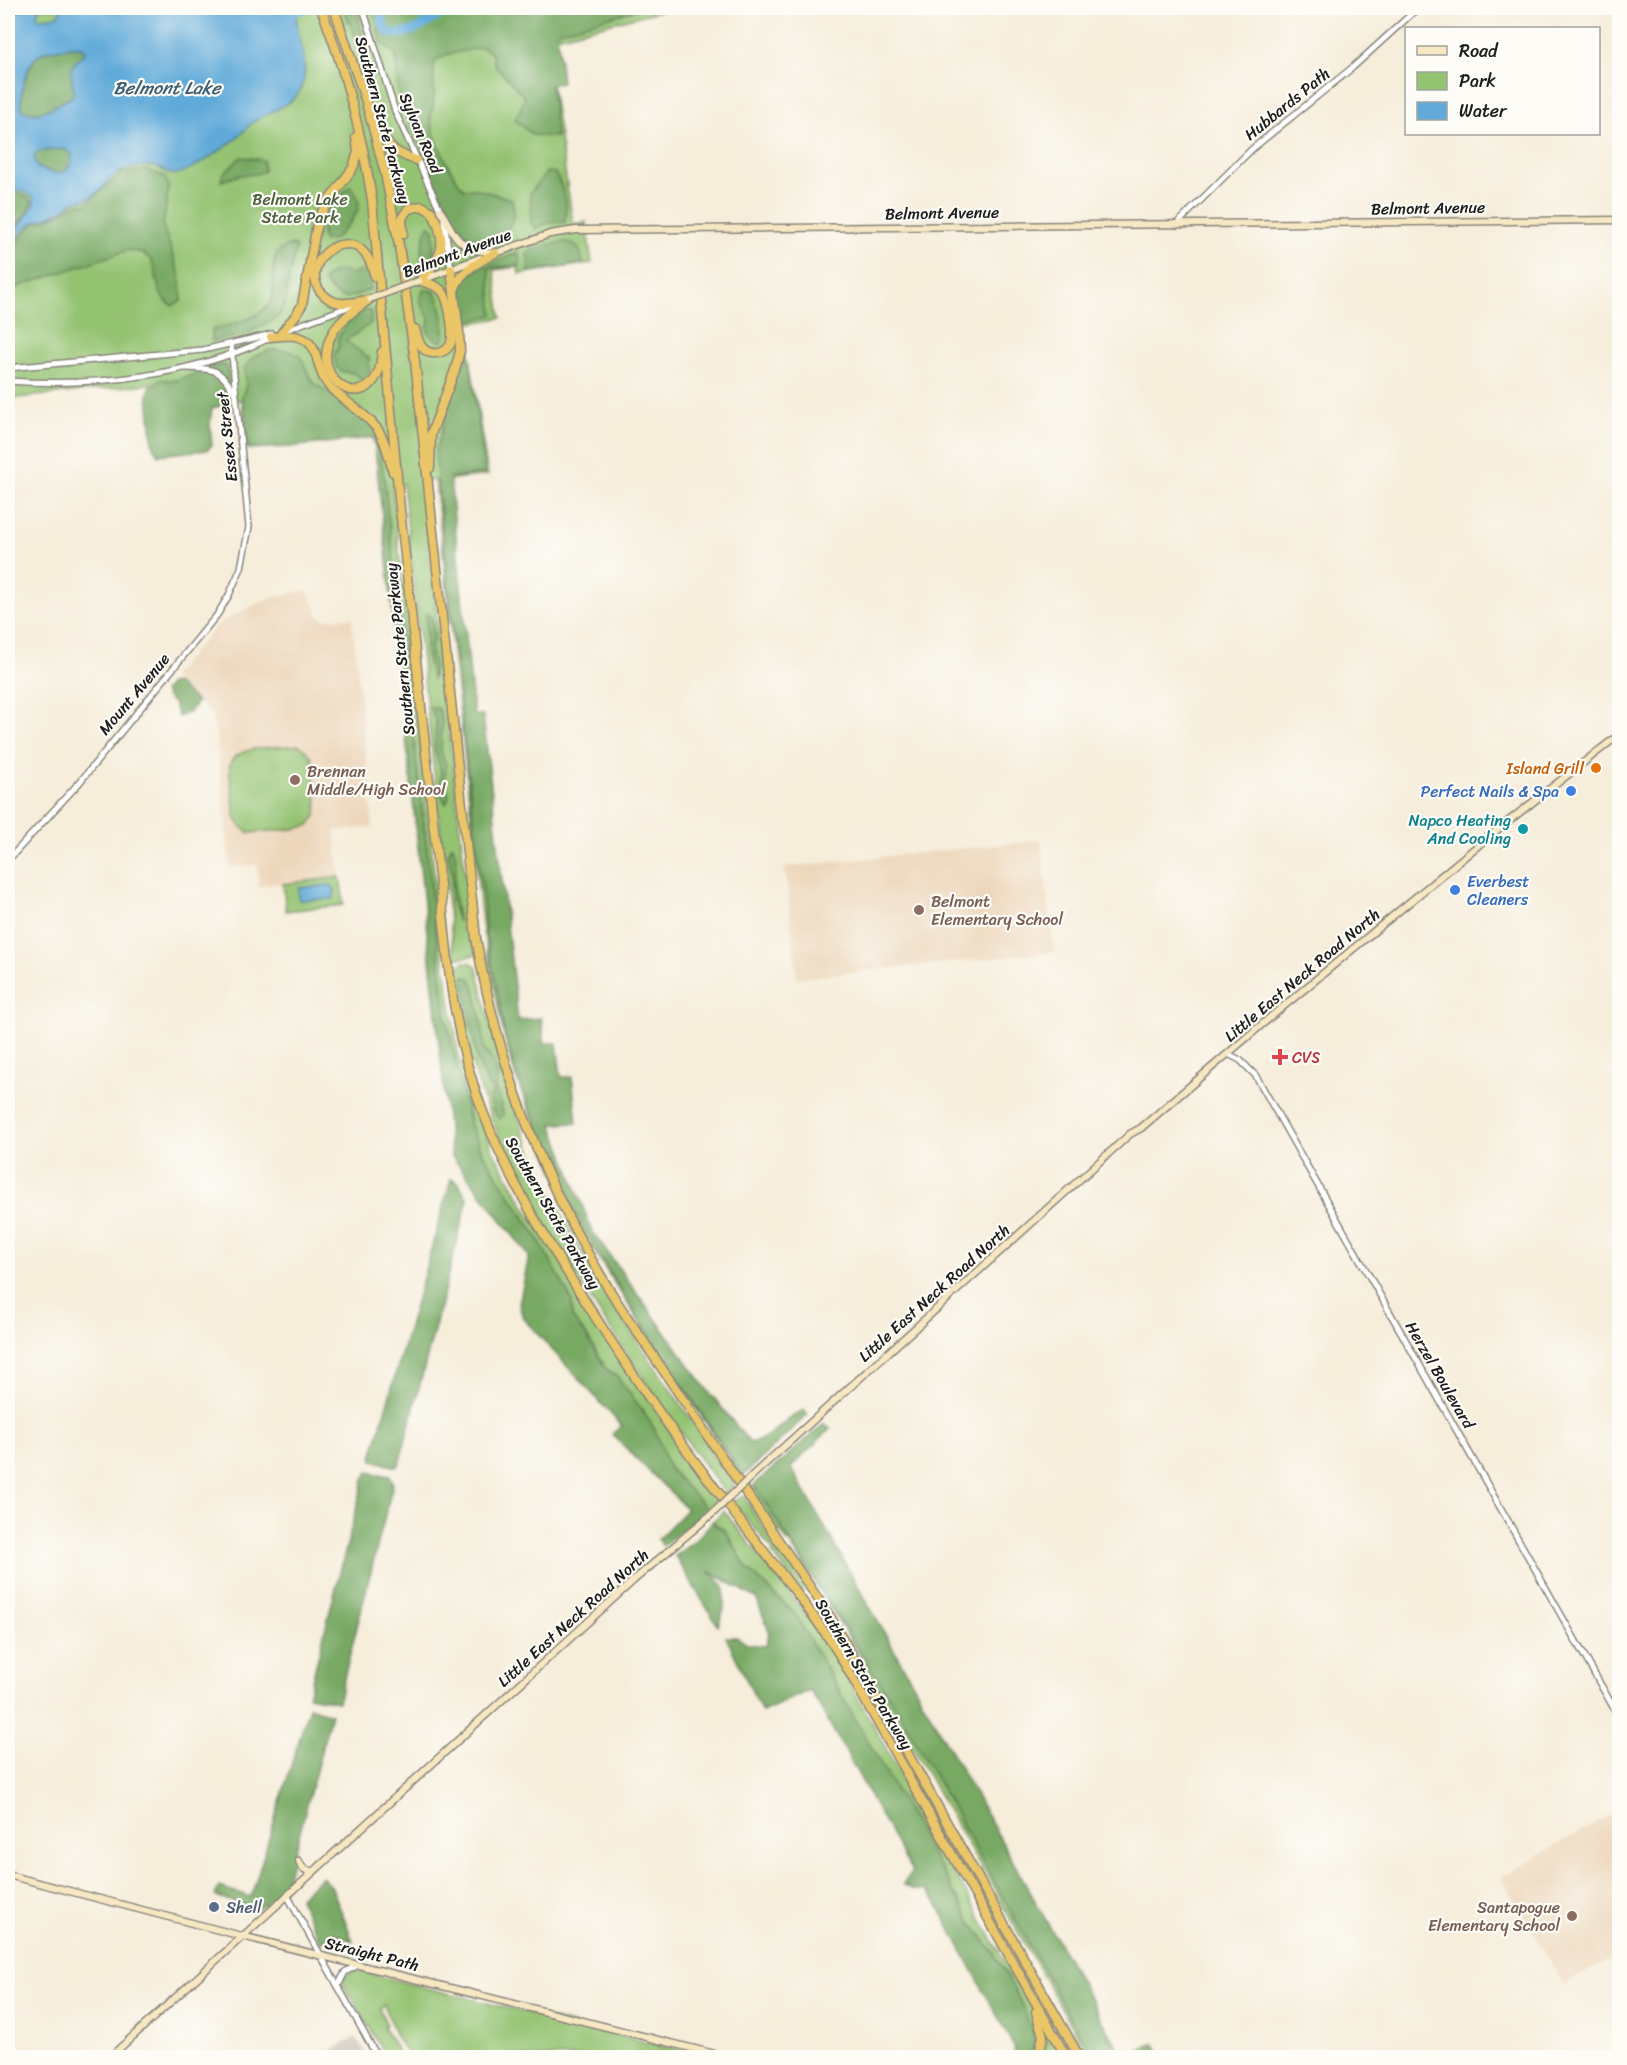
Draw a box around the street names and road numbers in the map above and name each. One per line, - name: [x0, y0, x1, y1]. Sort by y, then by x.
- street label: Southern State Parkway: [347, 33, 420, 208]
- street label: Hubbards Path: [1237, 60, 1337, 148]
- street label: Sylvan Road: [391, 88, 452, 179]
- street label: Belmont Avenue: [1371, 193, 1485, 223]
- street label: Belmont Avenue: [885, 198, 999, 228]
- street label: Belmont Avenue: [398, 220, 516, 286]
- street label: Essex Street: [208, 390, 246, 483]
- street label: Southern State Parkway: [376, 561, 423, 737]
- street label: Mount Avenue: [91, 646, 177, 742]
- street label: Little East Neck Road North: [1217, 901, 1387, 1049]
- street label: Southern State Parkway: [497, 1131, 609, 1296]
- street label: Little East Neck Road North: [851, 1216, 1017, 1370]
- street label: Herzel Boulevard: [1397, 1316, 1483, 1436]
- street label: Little East Neck Road North: [490, 1541, 656, 1695]
- street label: Southern State Parkway: [807, 1592, 921, 1756]
- street label: Straight Path: [322, 1928, 422, 1980]

